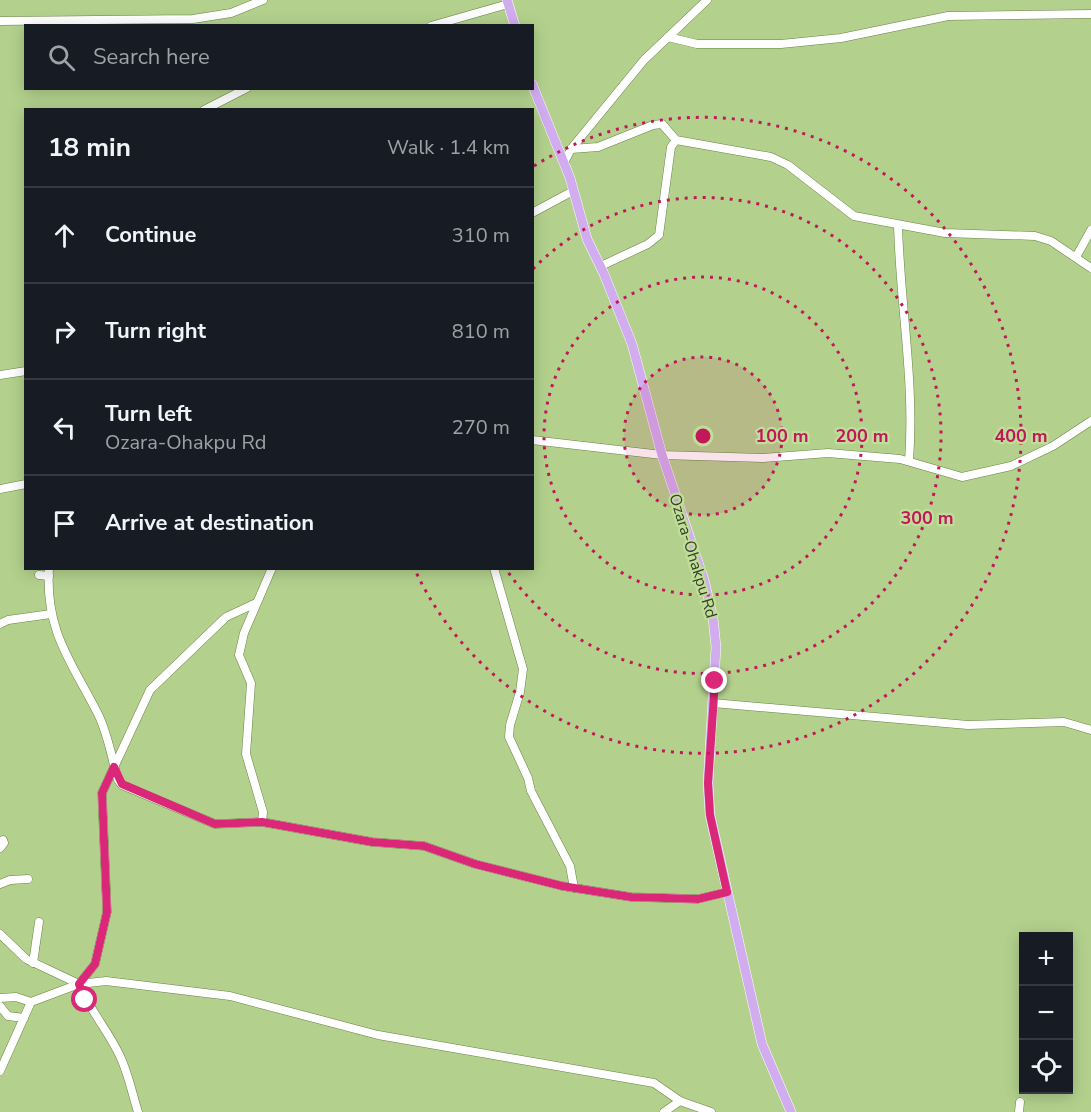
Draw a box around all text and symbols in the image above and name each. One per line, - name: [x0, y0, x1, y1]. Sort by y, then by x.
- search box: [24, 24, 534, 90]
- icon: search: [45, 41, 78, 74]
- text: Search here: [93, 42, 210, 72]
- text: 18 min: [48, 130, 131, 165]
- text: Walk · 1.4 km: [387, 134, 510, 161]
- icon: ahead: [48, 219, 81, 252]
- text: Continue: [105, 220, 196, 250]
- text: 310 m: [452, 222, 510, 249]
- icon: right: [48, 315, 81, 348]
- text: Turn right: [105, 316, 206, 346]
- text: 810 m: [452, 318, 510, 345]
- text: Turn left: [105, 399, 192, 429]
- icon: left: [48, 411, 81, 444]
- text: 270 m: [452, 414, 510, 441]
- text: 100 m: [755, 424, 809, 448]
- text: 200 m: [835, 424, 889, 448]
- text: 400 m: [994, 424, 1048, 448]
- centre of rings: [693, 426, 713, 446]
- text: Ozara-Ohakpu Rd: [105, 429, 266, 456]
- street label: Ozara-Ohakpu Rd: [664, 491, 722, 621]
- text: 300 m: [900, 506, 954, 530]
- icon: arrive: [48, 507, 81, 540]
- text: Arrive at destination: [105, 508, 314, 538]
- route end: [701, 667, 727, 693]
- map controls: [1019, 932, 1073, 1094]
- button: +: [1019, 932, 1073, 986]
- route start: [71, 986, 97, 1012]
- button: −: [1019, 986, 1073, 1040]
- button: locate: [1019, 1040, 1073, 1094]

